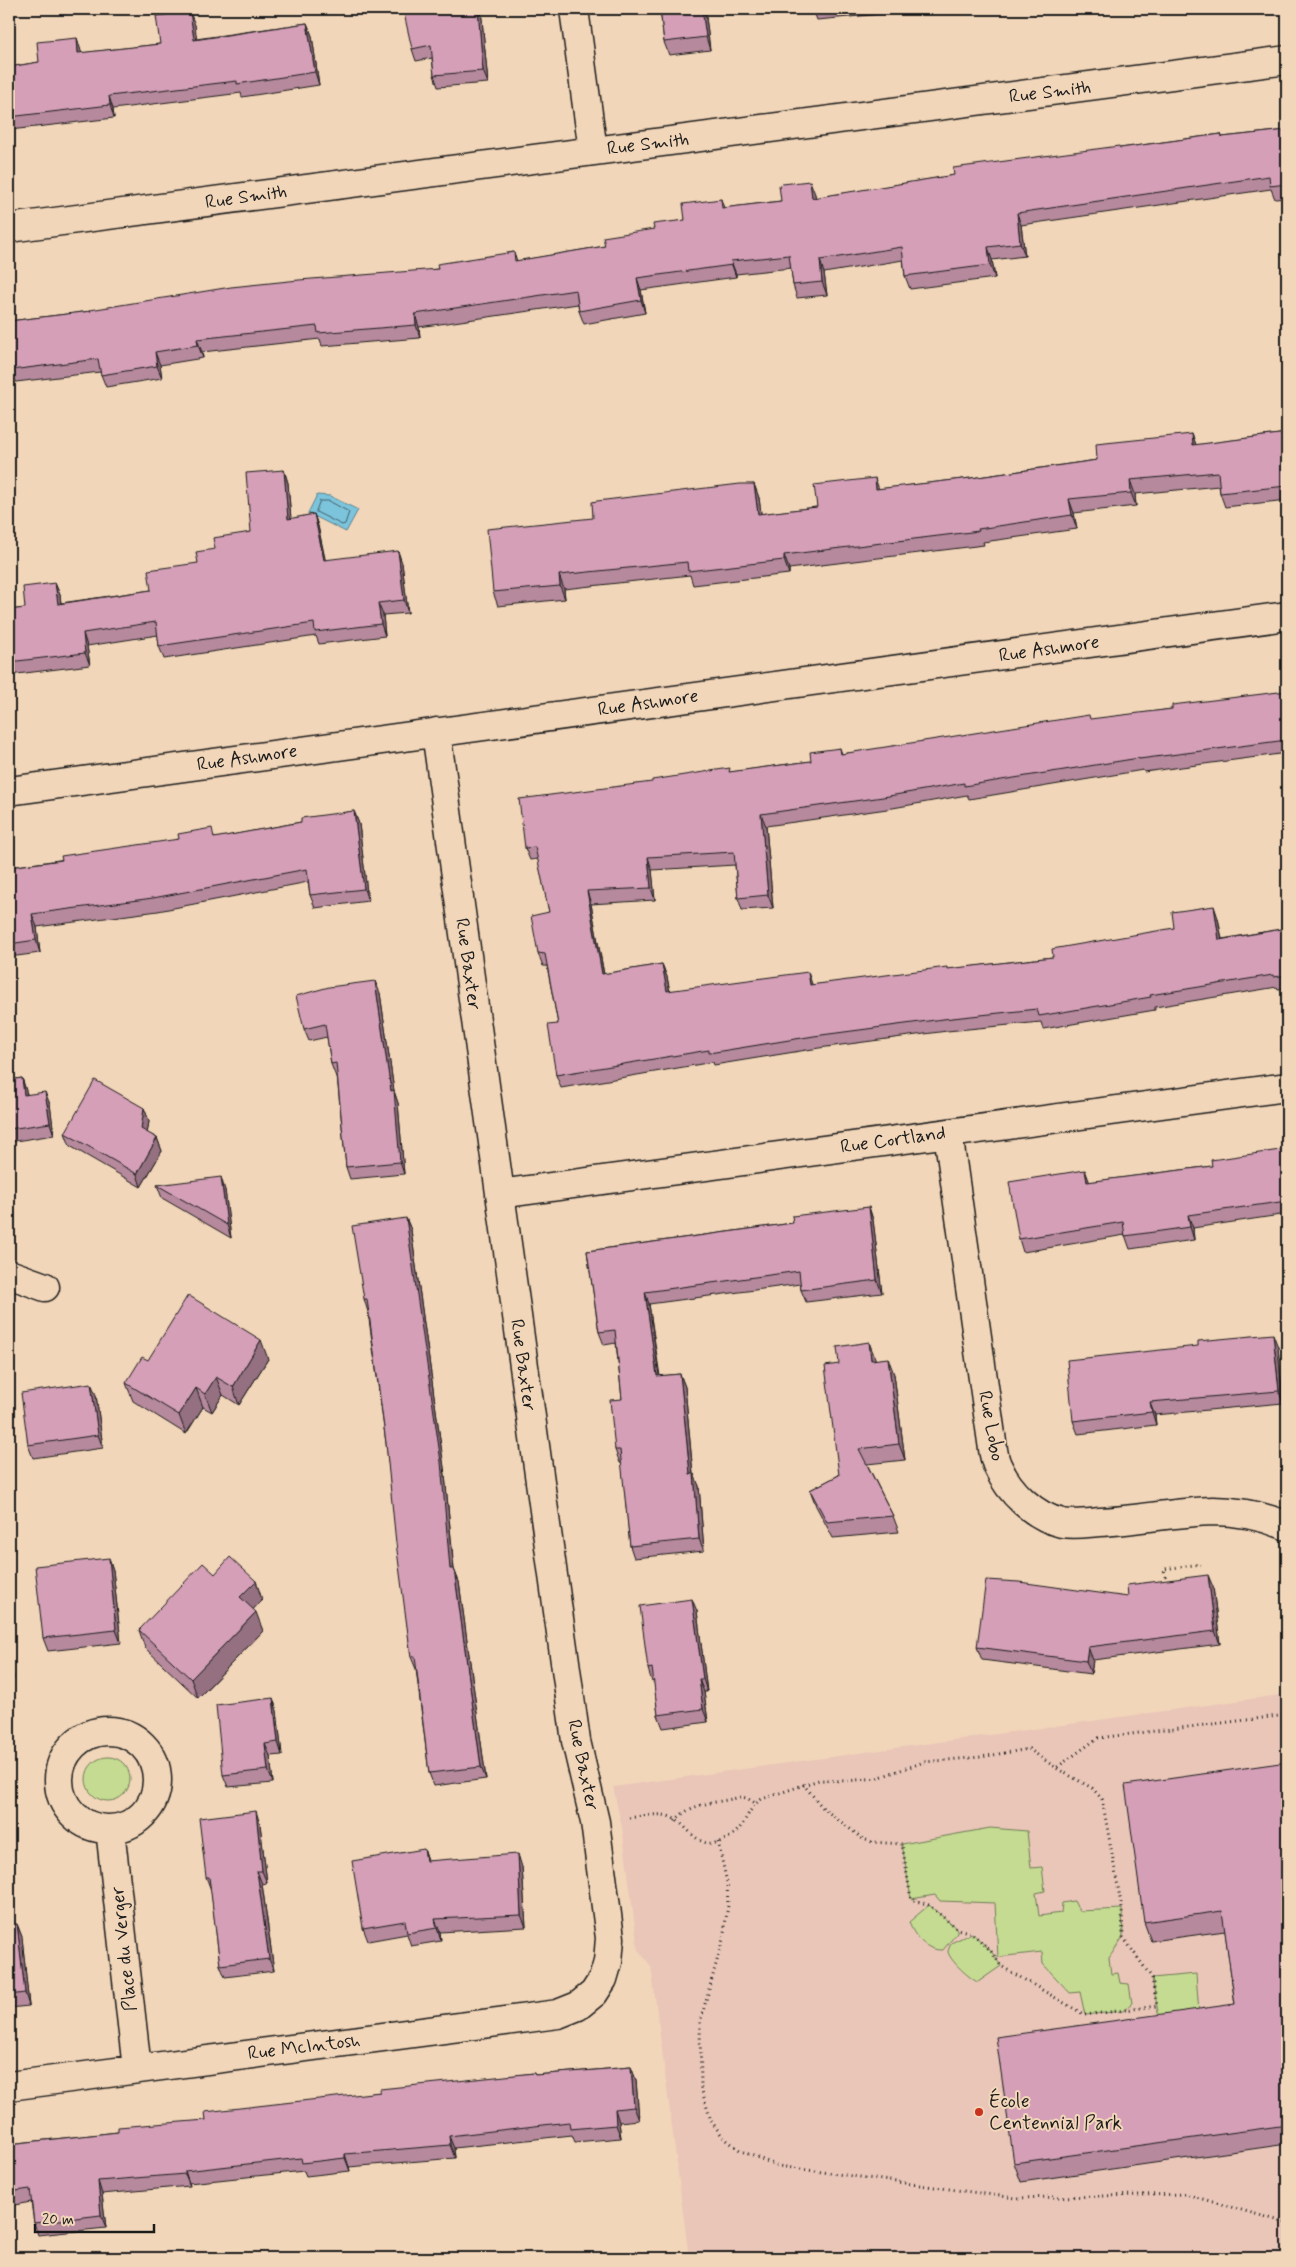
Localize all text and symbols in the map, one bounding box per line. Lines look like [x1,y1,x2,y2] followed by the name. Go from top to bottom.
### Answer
[1008,75,1092,109] street label: Rue Smith
[606,127,690,161] street label: Rue Smith
[203,179,289,215] street label: Rue Smith
[997,630,1101,668] street label: Rue Ashmore
[596,684,700,722] street label: Rue Ashmore
[195,739,299,777] street label: Rue Ashmore
[449,916,487,1012] street label: Rue Baxter
[839,1120,947,1160] street label: Rue Cortland
[504,1317,542,1413] street label: Rue Baxter
[972,1389,1010,1463] street label: Rue Lobo
[561,1717,605,1813] street label: Rue Baxter
[105,1885,144,2013] street label: Place du Verger
[246,2028,362,2066] street label: Rue McIntosh
[989,2088,1122,2136] place label: École Centennial Park
[973,2106,985,2118] marker: École Centennial Park
[35,2202,154,2234] scale bar
[42,2210,74,2230] text: 20 m

